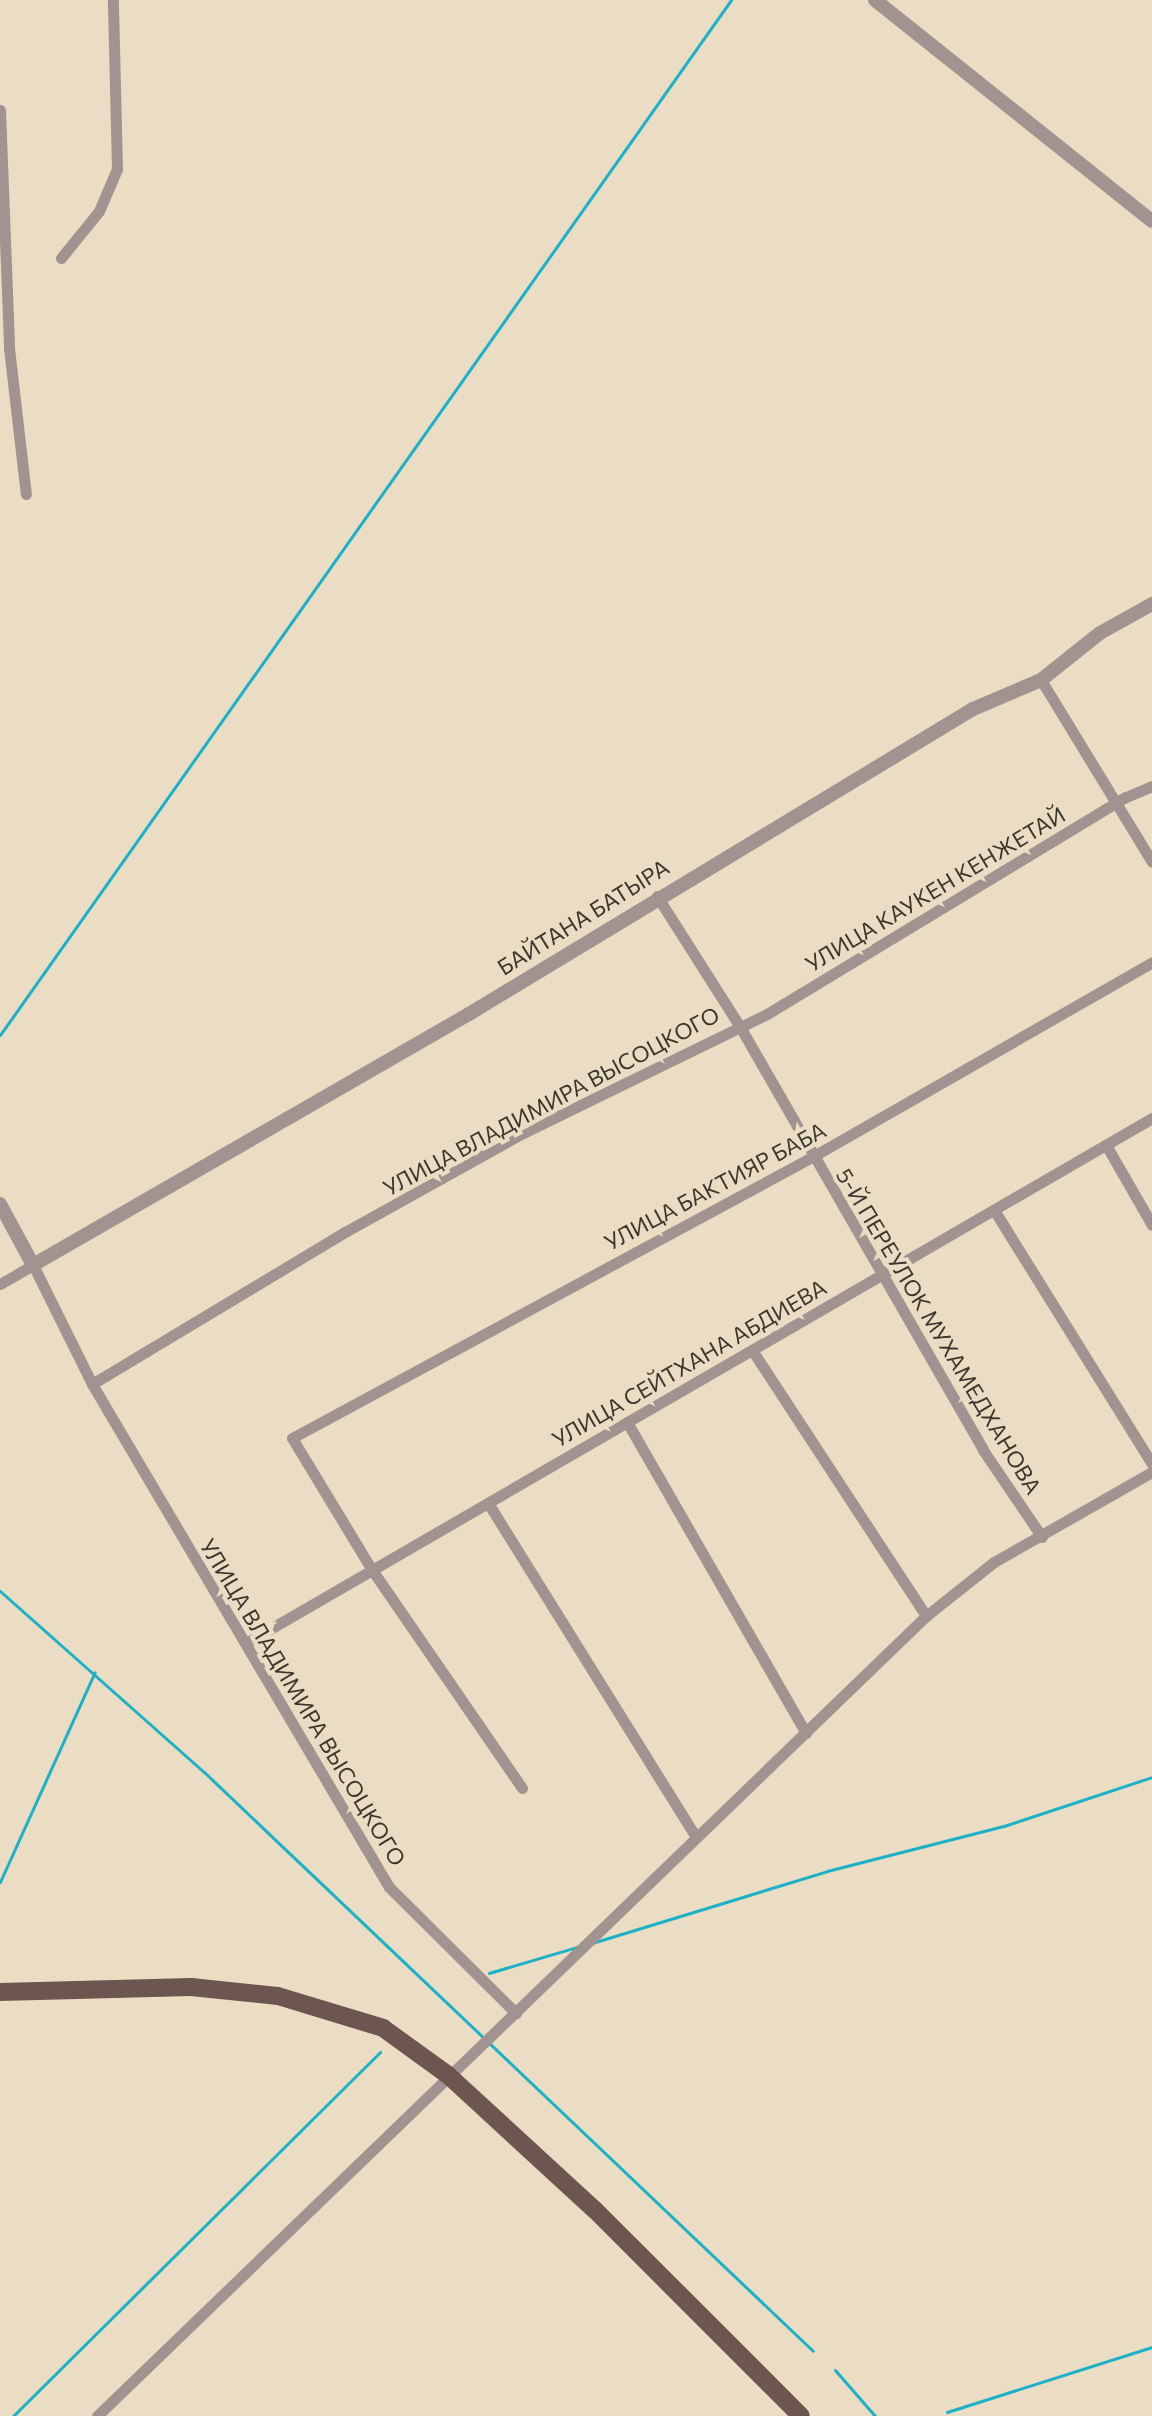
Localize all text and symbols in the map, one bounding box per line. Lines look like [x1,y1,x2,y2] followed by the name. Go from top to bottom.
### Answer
[800,801,1070,977] street label: УЛИЦА КАУКЕН КЕНЖЕТАЙ
[492,854,674,980] street label: БАЙТАНА БАТЫРА
[378,1001,724,1201] street label: УЛИЦА ВЛАДИМИРА ВЫСОЦКОГО
[600,1116,830,1256] street label: УЛИЦА БАКТИЯР БАБА
[831,1163,1047,1499] street label: 5-Й ПЕРЕУЛОК МУХАМЕДХАНОВА
[547,1274,831,1452] street label: УЛИЦА СЕЙТХАНА АБДИЕВА
[195,1534,411,1870] street label: УЛИЦА ВЛАДИМИРА ВЫСОЦКОГО

